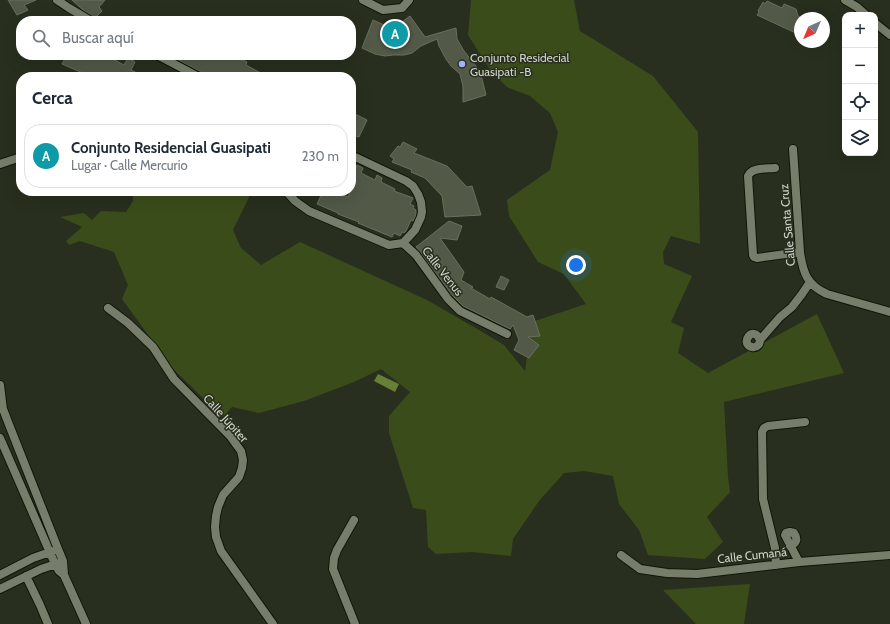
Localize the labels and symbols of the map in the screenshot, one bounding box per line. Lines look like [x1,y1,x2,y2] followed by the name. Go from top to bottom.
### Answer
[794,12,830,48] north arrow
[382,19,408,49] pin: A
[470,50,569,79] place label: Conjunto Residecial Guasipati -B
[457,59,467,69] marker: Conjunto Residecial Guasipati -B
[776,183,798,267] street label: Calle Santa Cruz
[419,243,467,299] street label: Calle Venus
[566,255,586,275] your location
[200,391,252,445] street label: Calle Júpiter
[716,544,788,566] street label: Calle Cumaná

